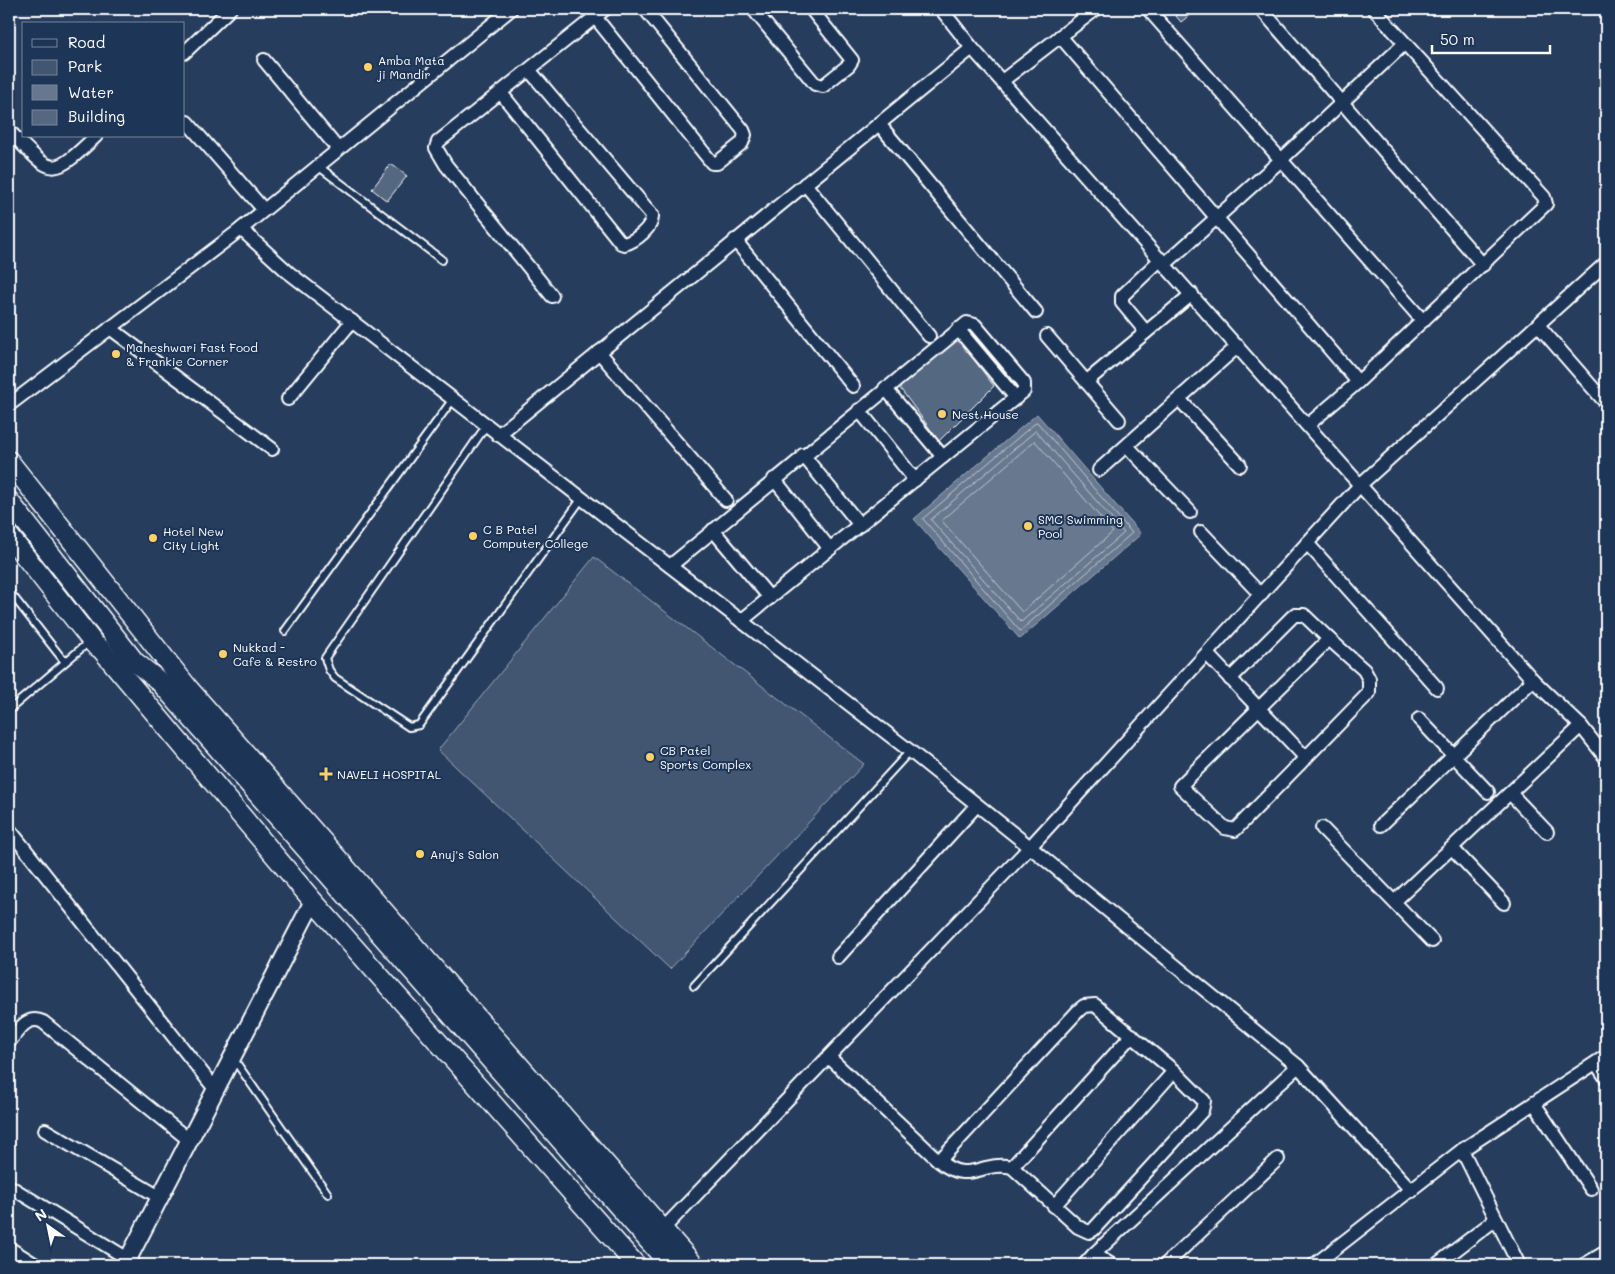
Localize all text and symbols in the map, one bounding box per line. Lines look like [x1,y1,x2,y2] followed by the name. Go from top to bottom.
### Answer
[22,22,185,138] legend
[1432,22,1550,54] scale bar
[1440,29,1475,49] text: 50 m
[68,32,105,52] text: Road
[377,52,445,82] place label: Amba Mata ji Mandir
[68,56,102,76] text: Park
[362,61,374,73] marker: Amba Mata ji Mandir
[68,82,114,102] text: Water
[68,106,125,126] text: Building
[126,339,258,369] place label: Maheshwari Fast Food & Frankie Corner
[110,348,122,360] marker: Maheshwari Fast Food & Frankie Corner
[952,406,1019,422] place label: Nest House
[936,408,948,420] marker: Nest House
[1038,511,1123,541] place label: SMC Swimming Pool
[1022,520,1034,532] marker: SMC Swimming Pool
[483,521,588,551] place label: C B Patel Computer College
[163,523,224,553] place label: Hotel New City Light
[467,530,479,542] marker: C B Patel Computer College
[147,532,159,544] marker: Hotel New City Light
[233,639,317,669] place label: Nukkad - Cafe & Restro
[217,648,229,660] marker: Nukkad - Cafe & Restro
[660,742,751,772] place label: CB Patel Sports Complex
[644,751,656,763] marker: CB Patel Sports Complex
[337,766,442,782] place label: NAVELI HOSPITAL
[319,767,333,781] marker: NAVELI HOSPITAL
[430,846,499,862] place label: Anuj's Salon
[414,848,426,860] marker: Anuj's Salon
[22,1202,72,1252] north arrow
[31,1204,50,1226] text: N

